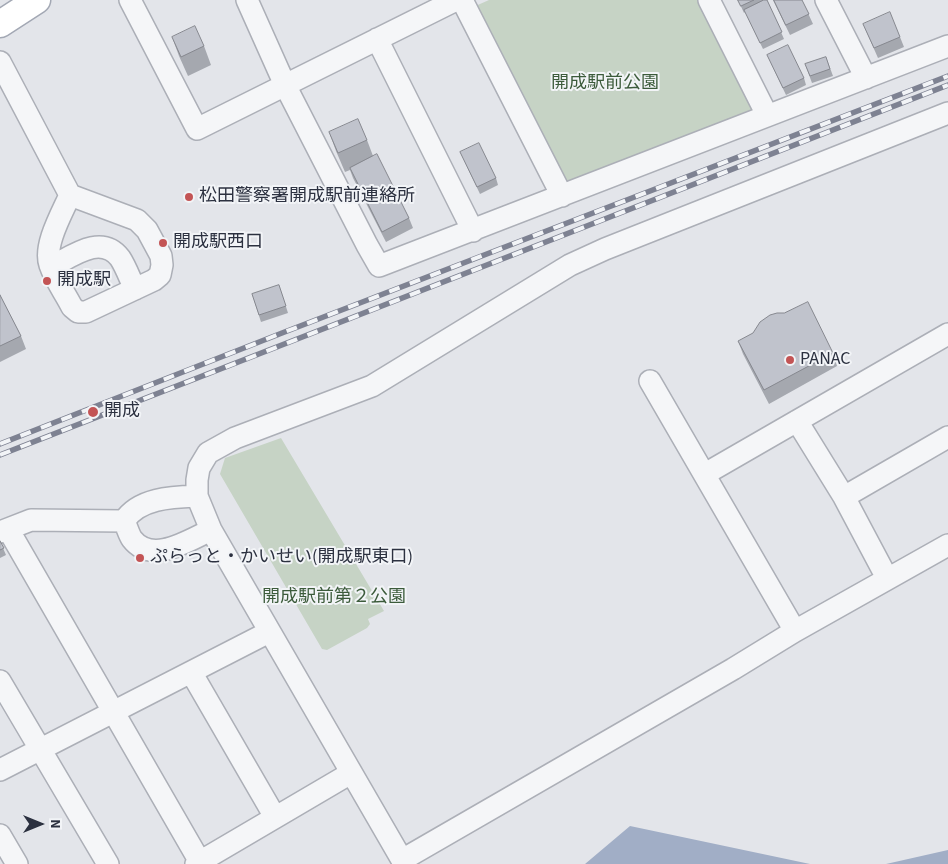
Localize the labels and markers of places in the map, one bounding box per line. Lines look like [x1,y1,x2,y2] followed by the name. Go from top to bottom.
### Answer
[199,186,415,208] place label: 松田警察署開成駅前連絡所
[183,191,195,203] marker: 松田警察署開成駅前連絡所
[173,232,263,254] place label: 開成駅西口
[157,237,169,249] marker: 開成駅西口
[57,270,111,292] place label: 開成駅
[41,275,53,287] marker: 開成駅
[800,349,851,371] place label: PANAC
[784,354,796,366] marker: PANAC
[104,401,140,423] place label: 開成
[86,405,100,419] marker: 開成
[150,547,413,569] place label: ぷらっと・かいせい(開成駅東口)
[134,552,146,564] marker: ぷらっと・かいせい(開成駅東口)

